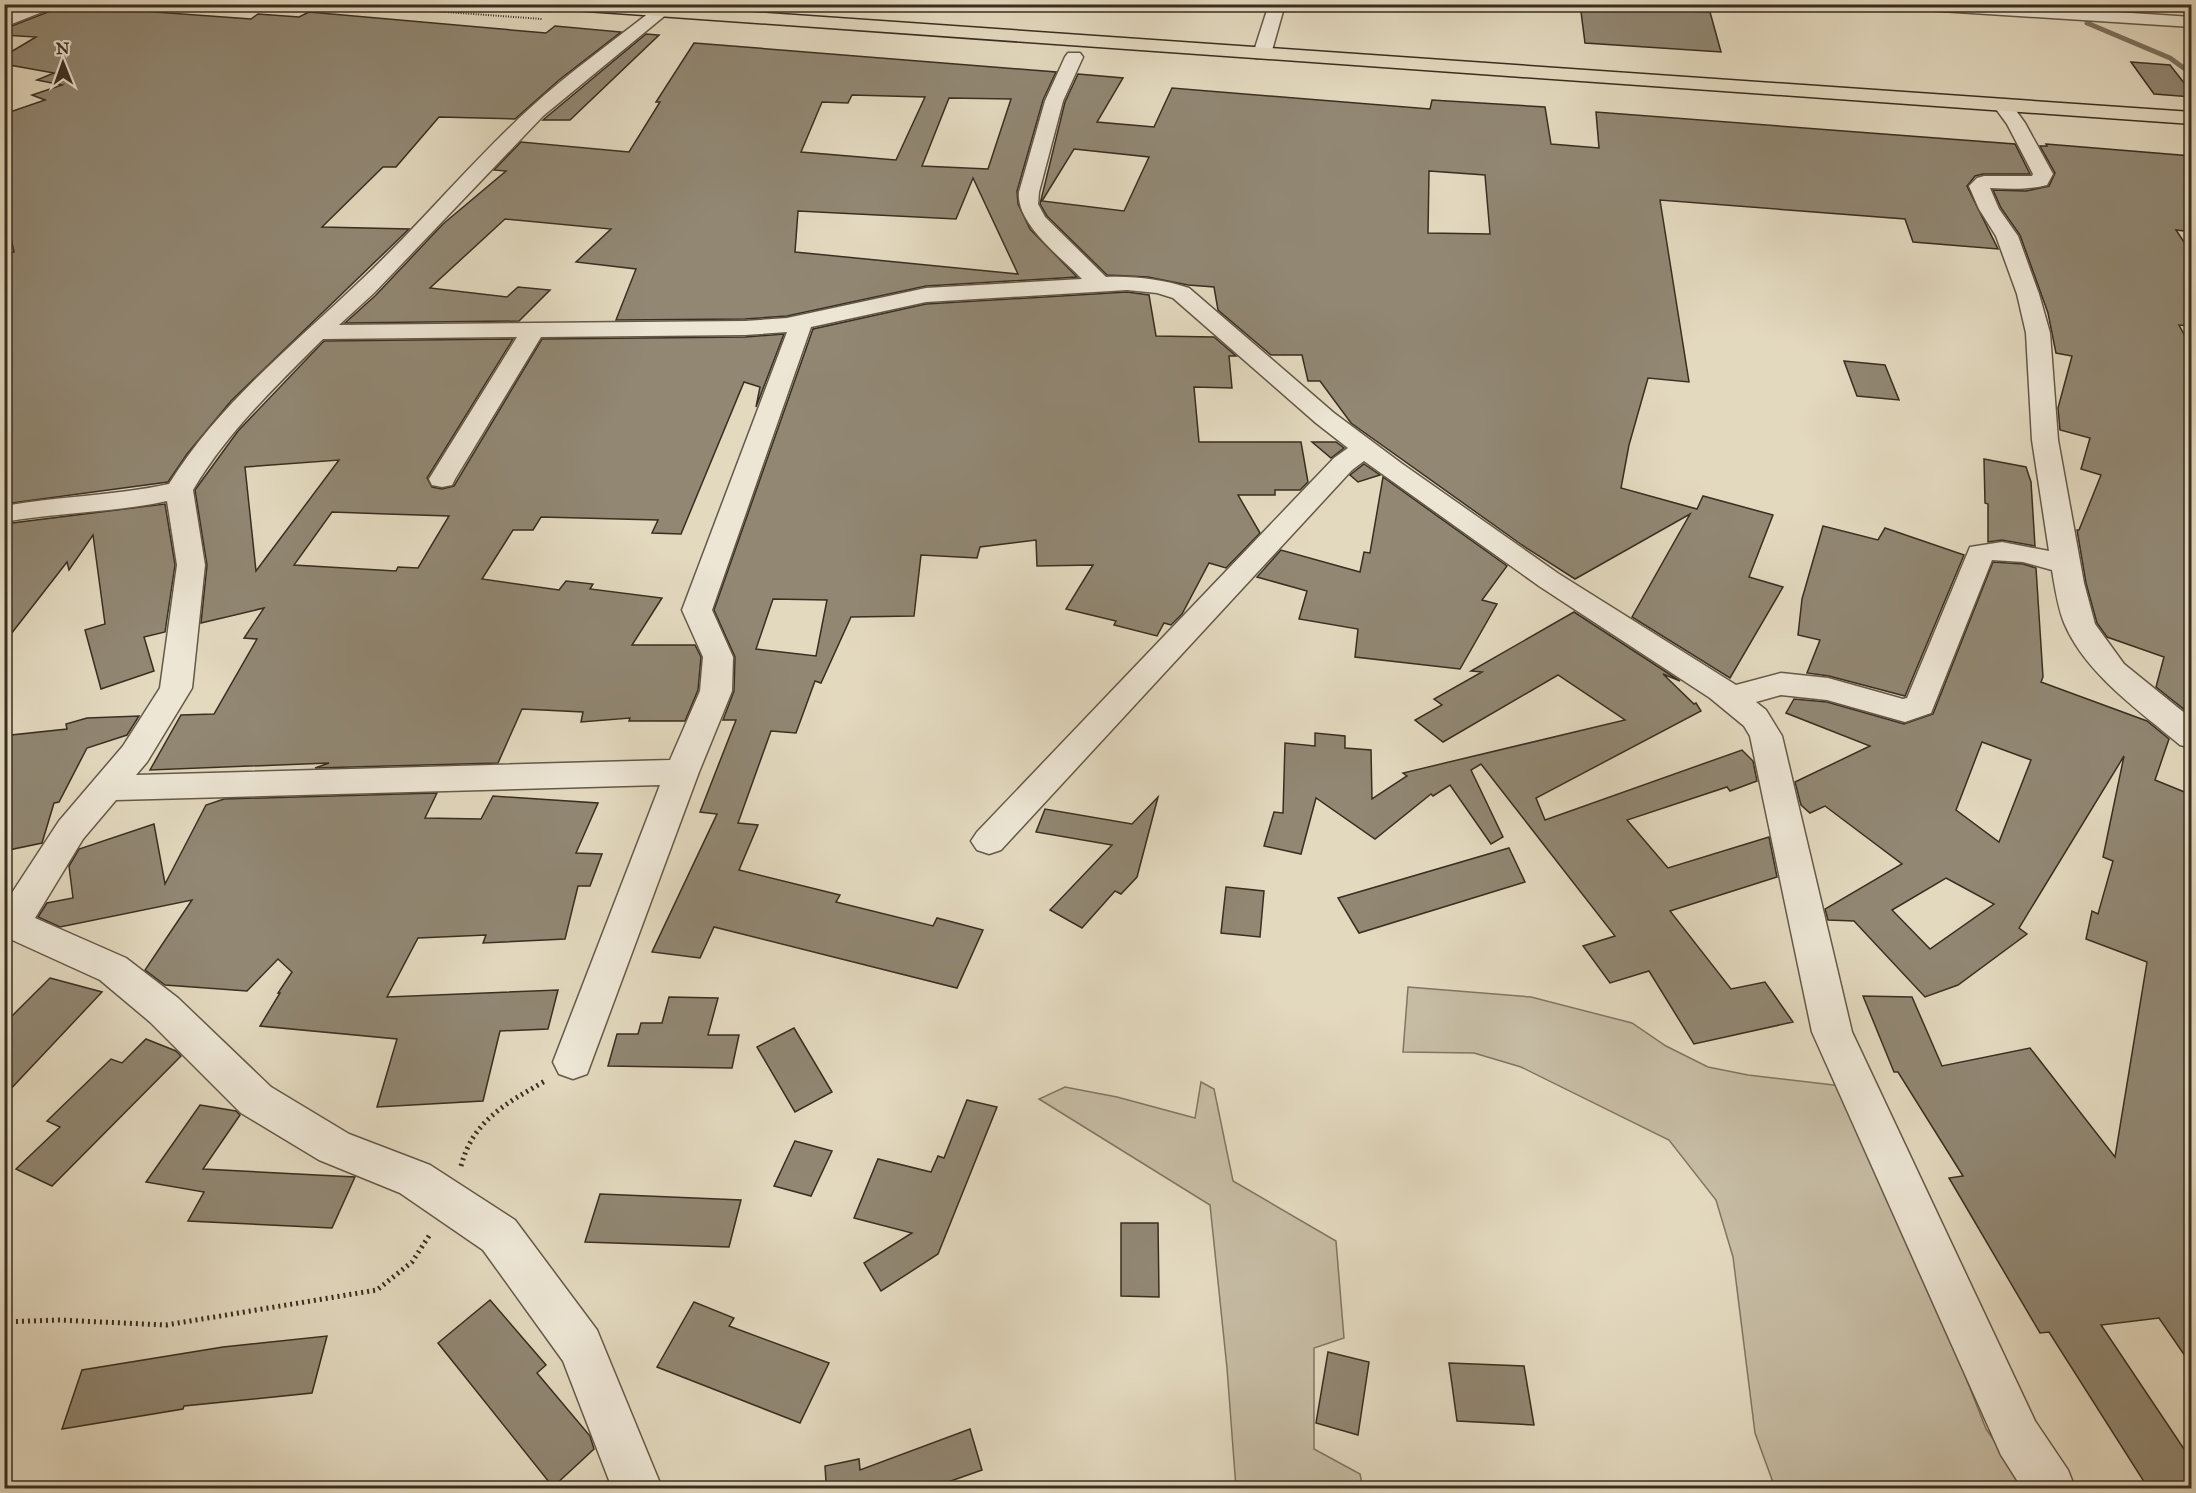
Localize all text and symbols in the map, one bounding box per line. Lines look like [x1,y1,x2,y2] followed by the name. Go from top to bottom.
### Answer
[33,33,93,93] north arrow
[56,39,70,58] text: N

